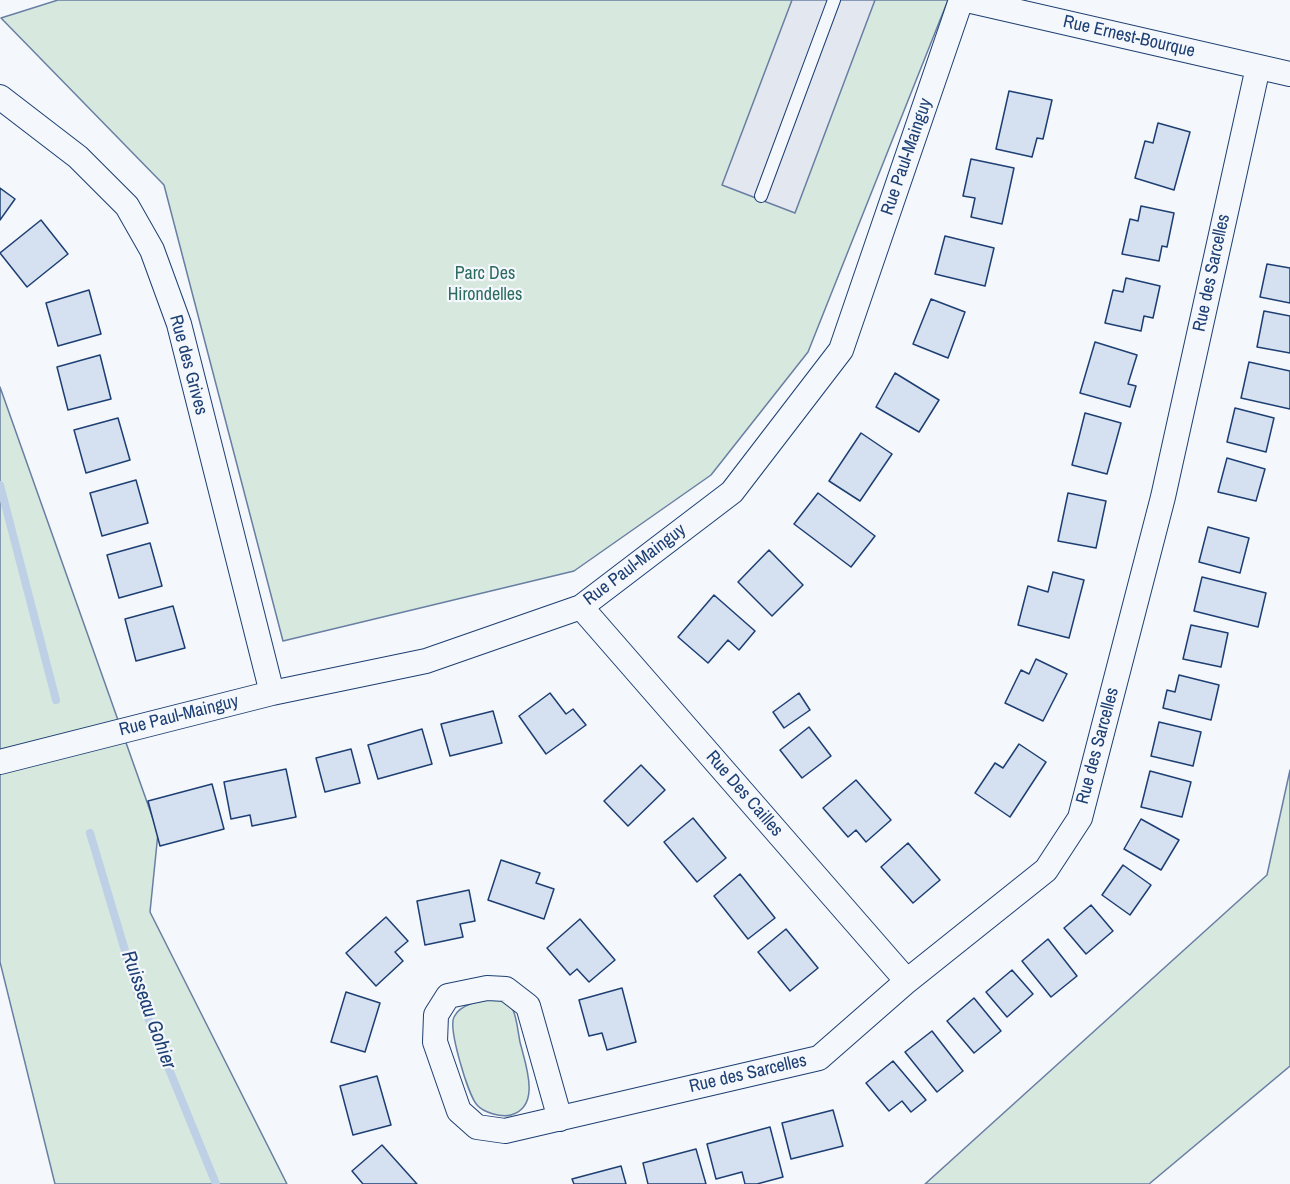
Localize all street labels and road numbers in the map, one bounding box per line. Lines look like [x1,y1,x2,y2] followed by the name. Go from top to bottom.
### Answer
[1061,11,1197,63] street label: Rue Ernest-Bourque
[877,96,937,218] street label: Rue Paul-Mainguy
[1189,212,1235,334] street label: Rue des Sarcelles
[164,313,212,417] street label: Rue des Grives
[580,520,690,610] street label: Rue Paul-Mainguy
[1072,685,1124,807] street label: Rue des Sarcelles
[117,691,241,741] street label: Rue Paul-Mainguy
[701,747,787,841] street label: Rue Des Cailles
[687,1050,809,1098] street label: Rue des Sarcelles

